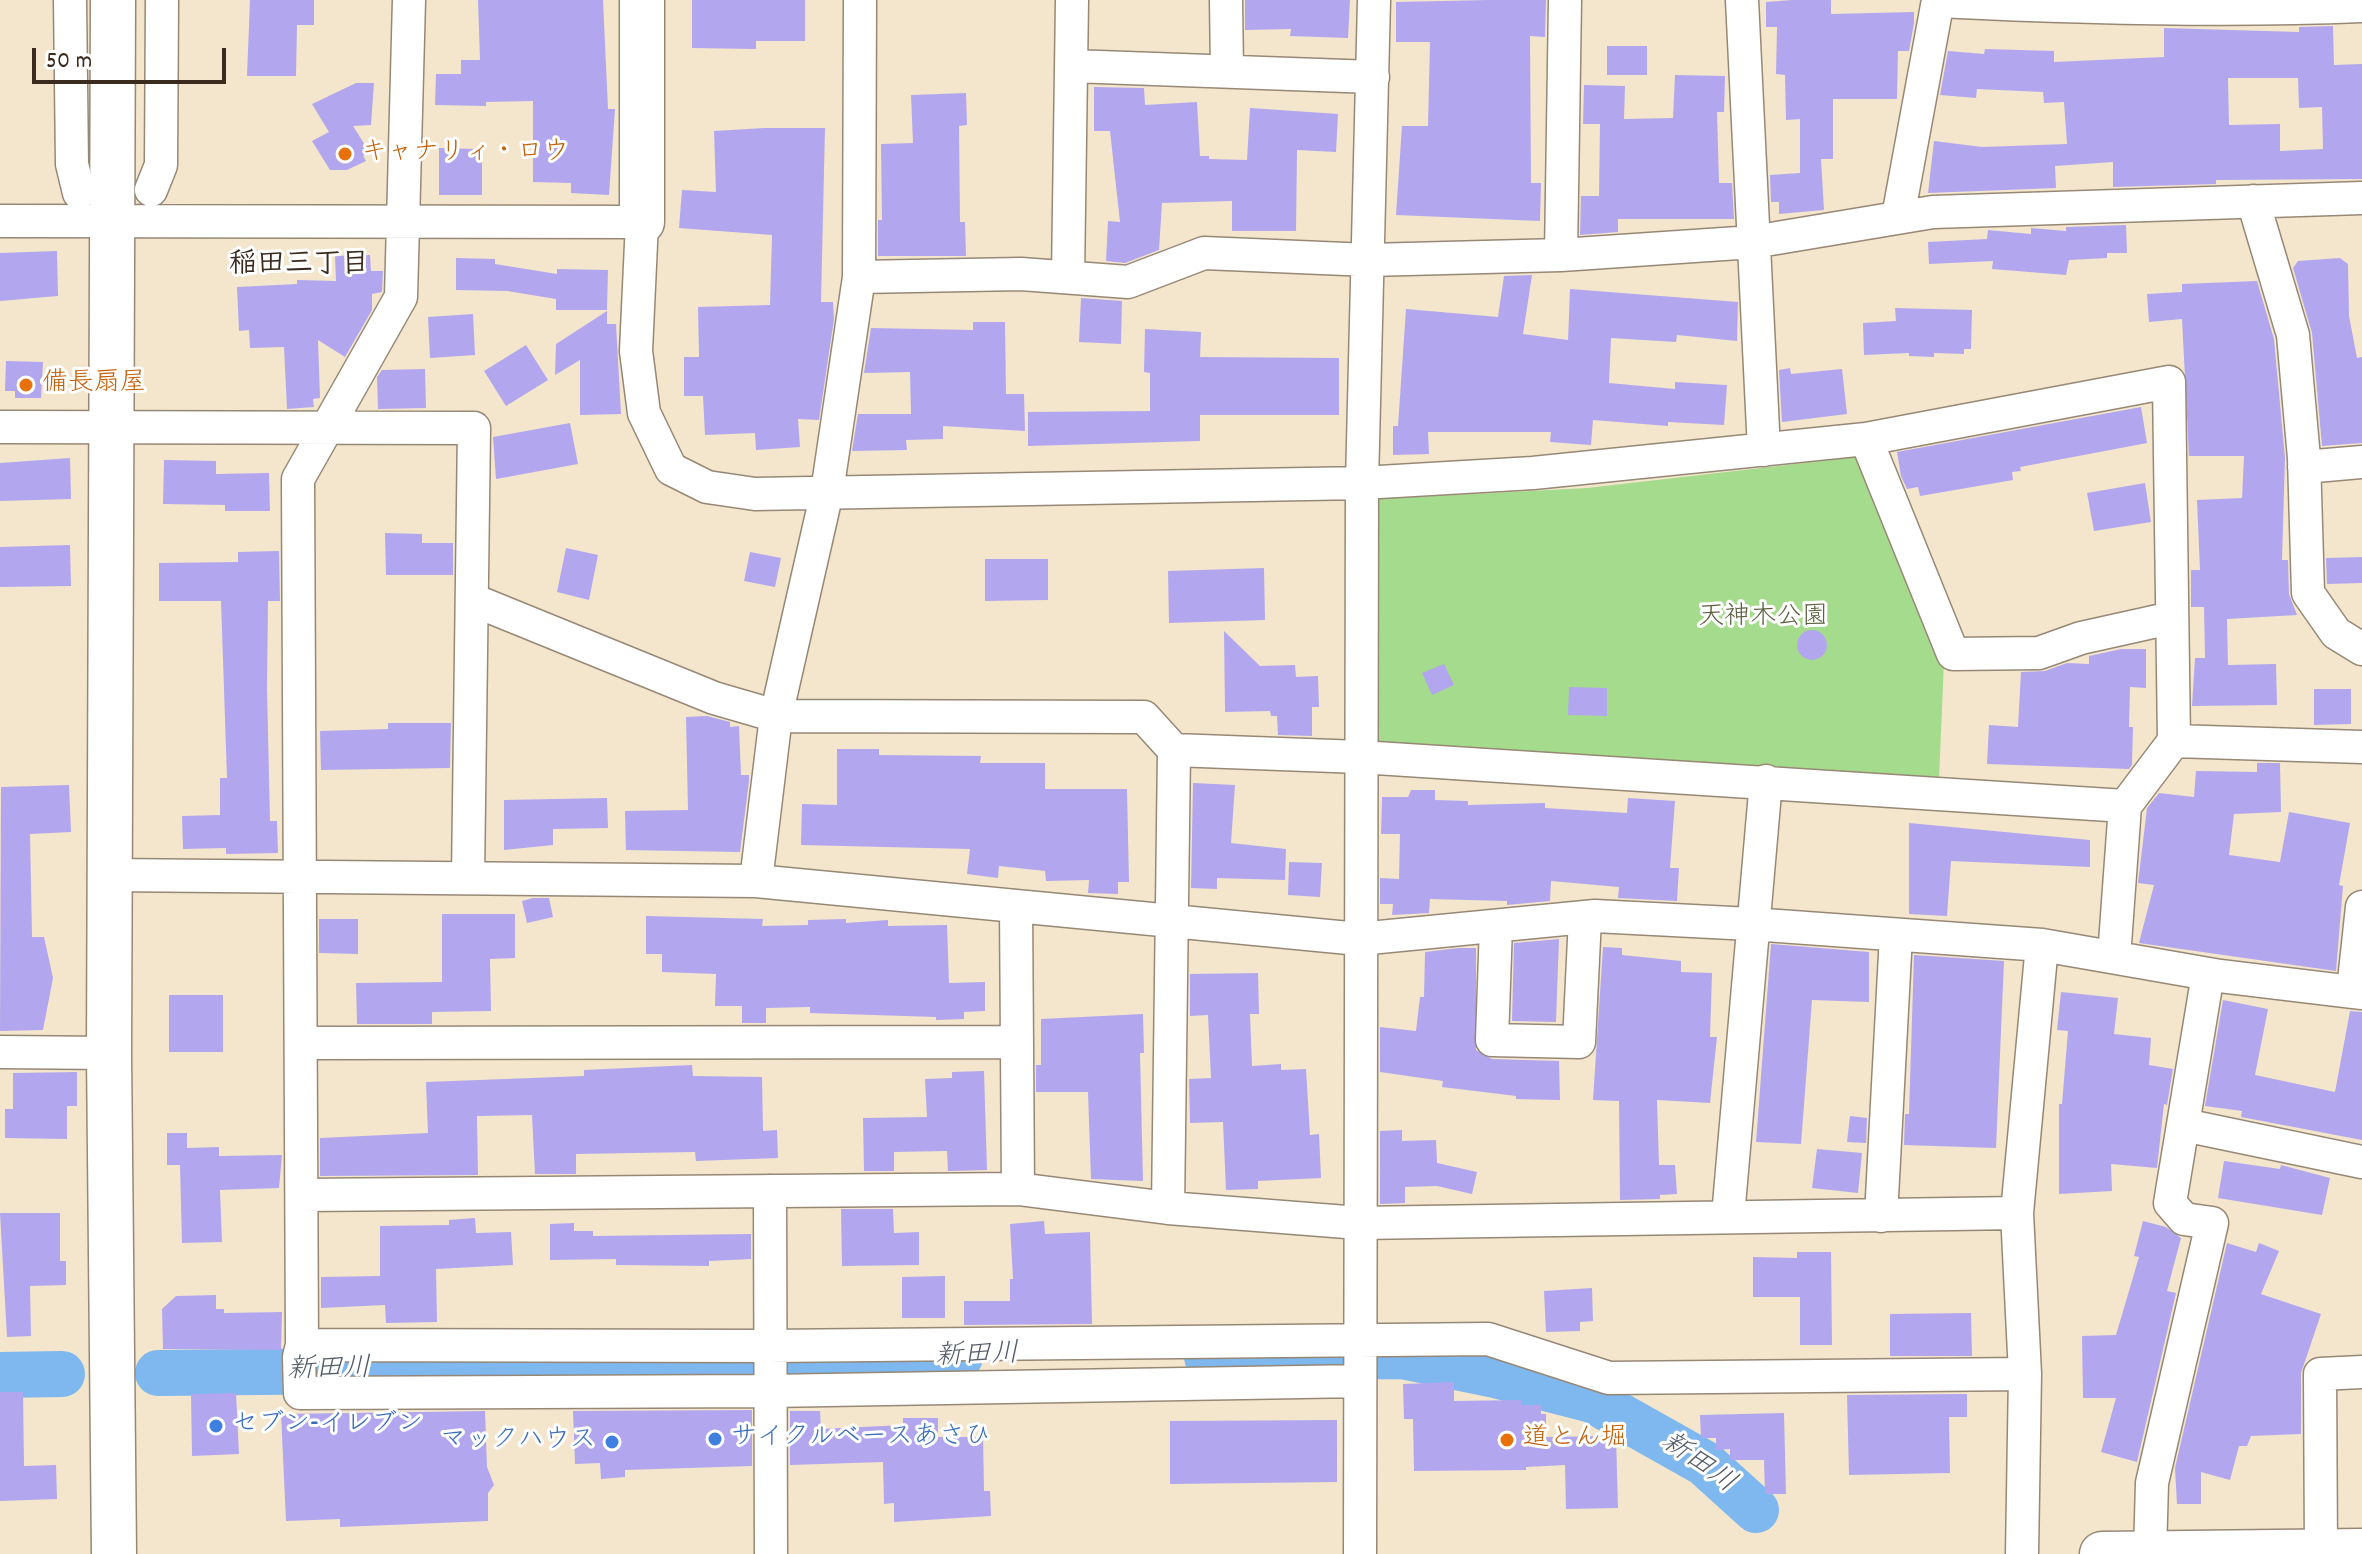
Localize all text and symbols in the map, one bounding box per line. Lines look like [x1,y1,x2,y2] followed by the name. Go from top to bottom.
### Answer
[36,32,230,82] scale bar
[46,45,92,79] text: 50 m
[361,138,569,170] place label: キャナリィ・ロウ
[336,145,354,163] marker: キャナリィ・ロウ
[229,250,369,284] district label: 稲田三丁目
[42,369,146,401] place label: 備長扇屋
[17,376,35,394] marker: 備長扇屋
[1698,603,1828,635] park label: 天神木公園
[934,1340,1020,1376] water label: 新田川
[287,1354,371,1390] water label: 新田川
[232,1410,423,1442] place label: セブン-イレブン
[207,1417,225,1435] marker: セブン-イレブン
[731,1423,991,1455] place label: サイクルベースあさひ
[1523,1424,1627,1456] place label: 道とん堀
[440,1426,596,1458] place label: マックハウス
[1653,1427,1741,1503] water label: 新田川
[706,1430,724,1448] marker: サイクルベースあさひ
[1498,1431,1516,1449] marker: 道とん堀
[603,1433,621,1451] marker: マックハウス

